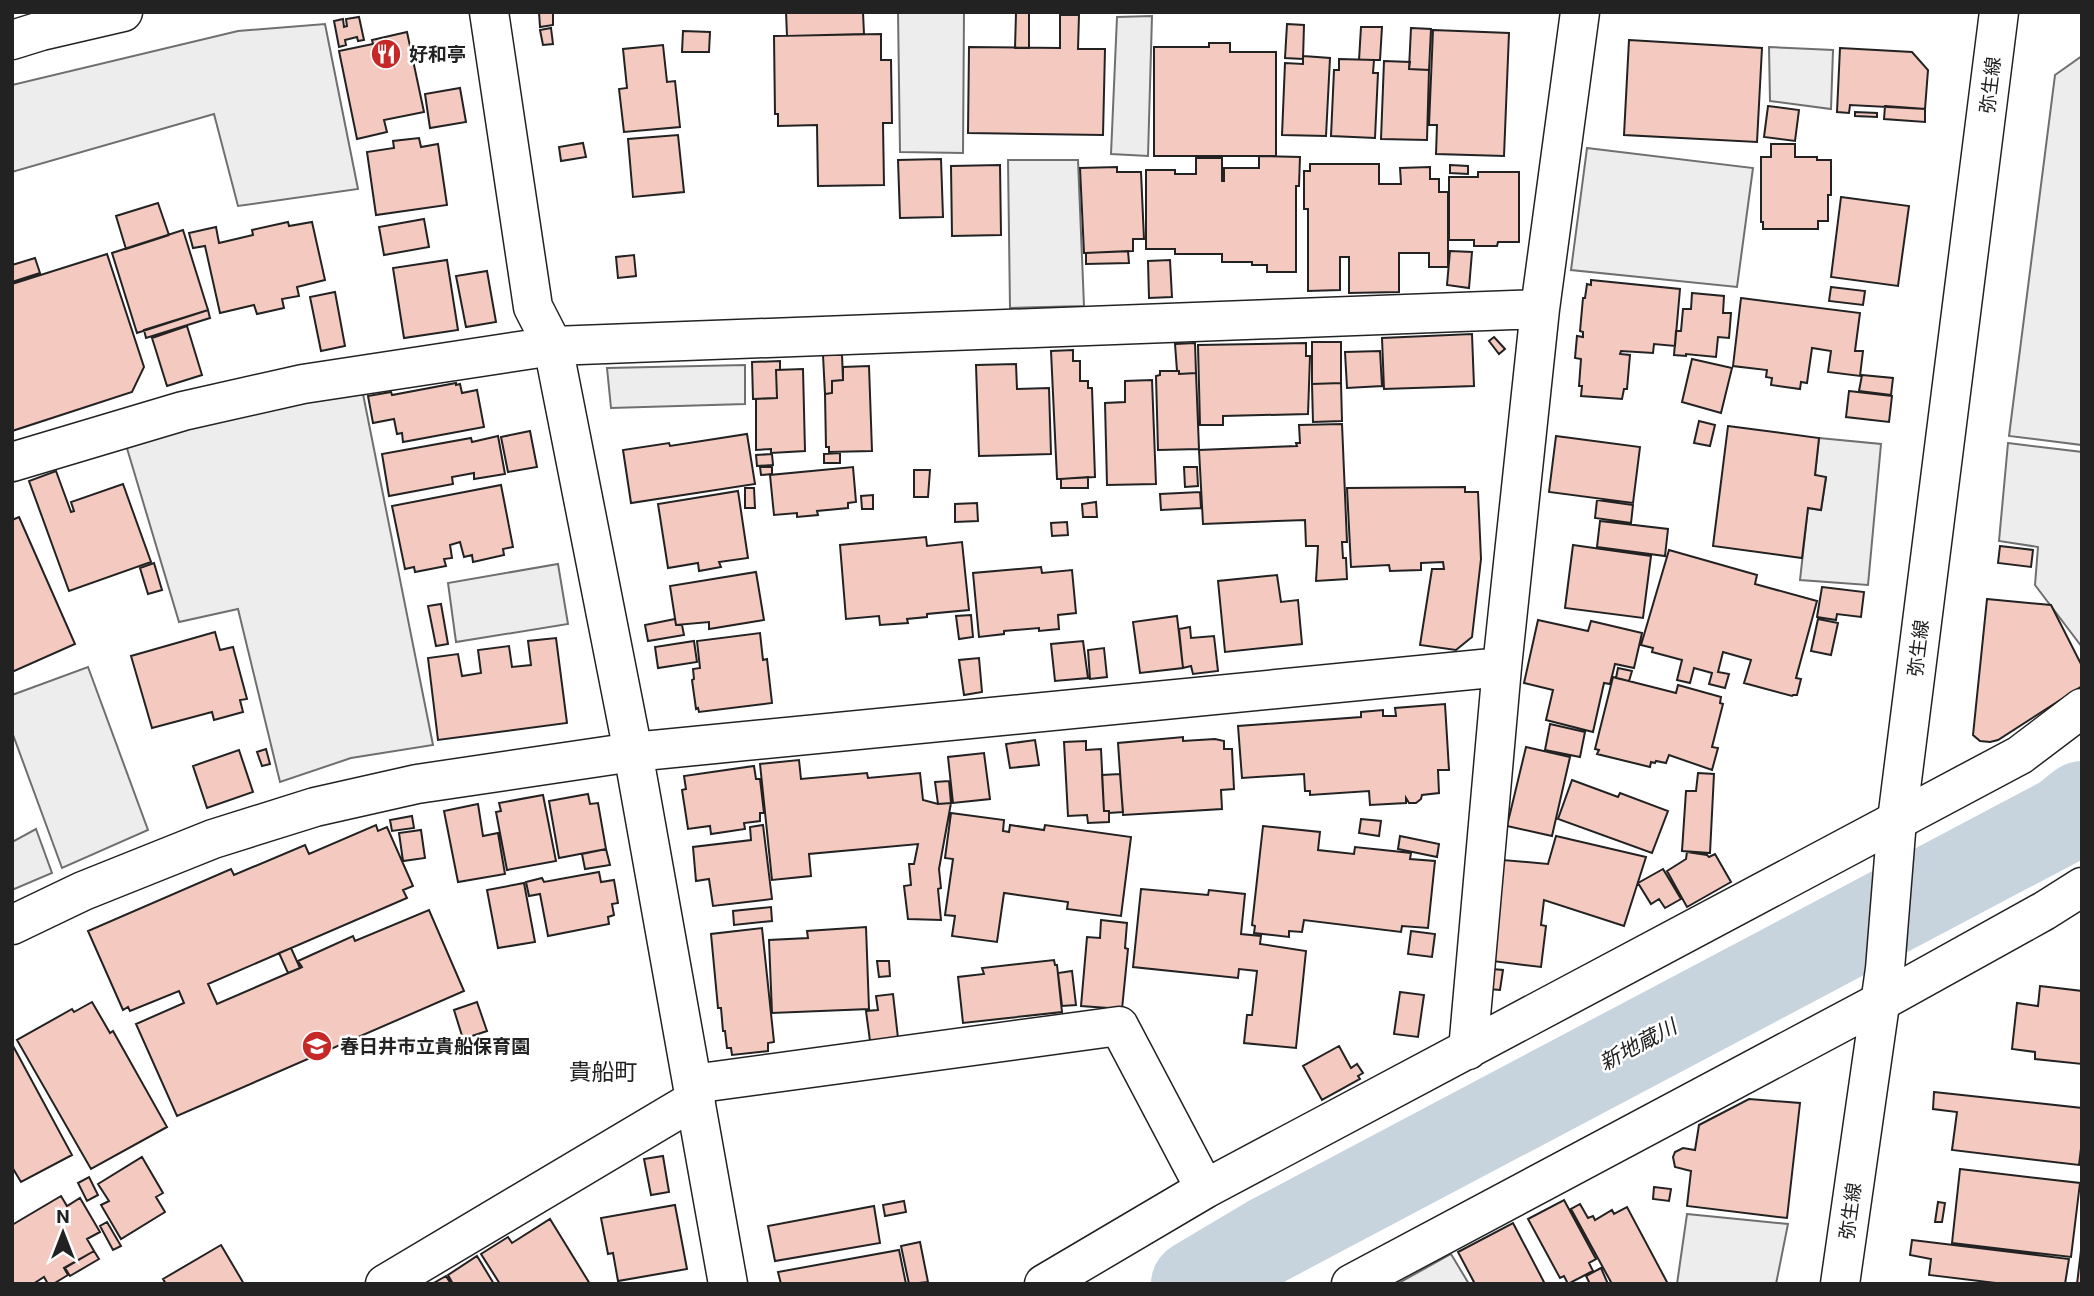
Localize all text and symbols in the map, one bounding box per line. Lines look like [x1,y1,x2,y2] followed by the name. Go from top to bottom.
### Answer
[369,37,403,71] restaurant icon: 好和亭
[409,43,466,66] place label: 好和亭
[1976,55,2005,115] street label: 弥生線
[1904,618,1933,678] street label: 弥生線
[1595,1014,1682,1075] water label: 新地蔵川
[300,1029,334,1063] school or university icon: 春日井市立貴船保育園
[340,1035,530,1058] place label: 春日井市立貴船保育園
[569,1059,638,1086] district label: 貴船町
[1835,1181,1866,1241] street label: 弥生線
[28,1198,98,1268] north arrow
[56,1205,70,1228] text: N

